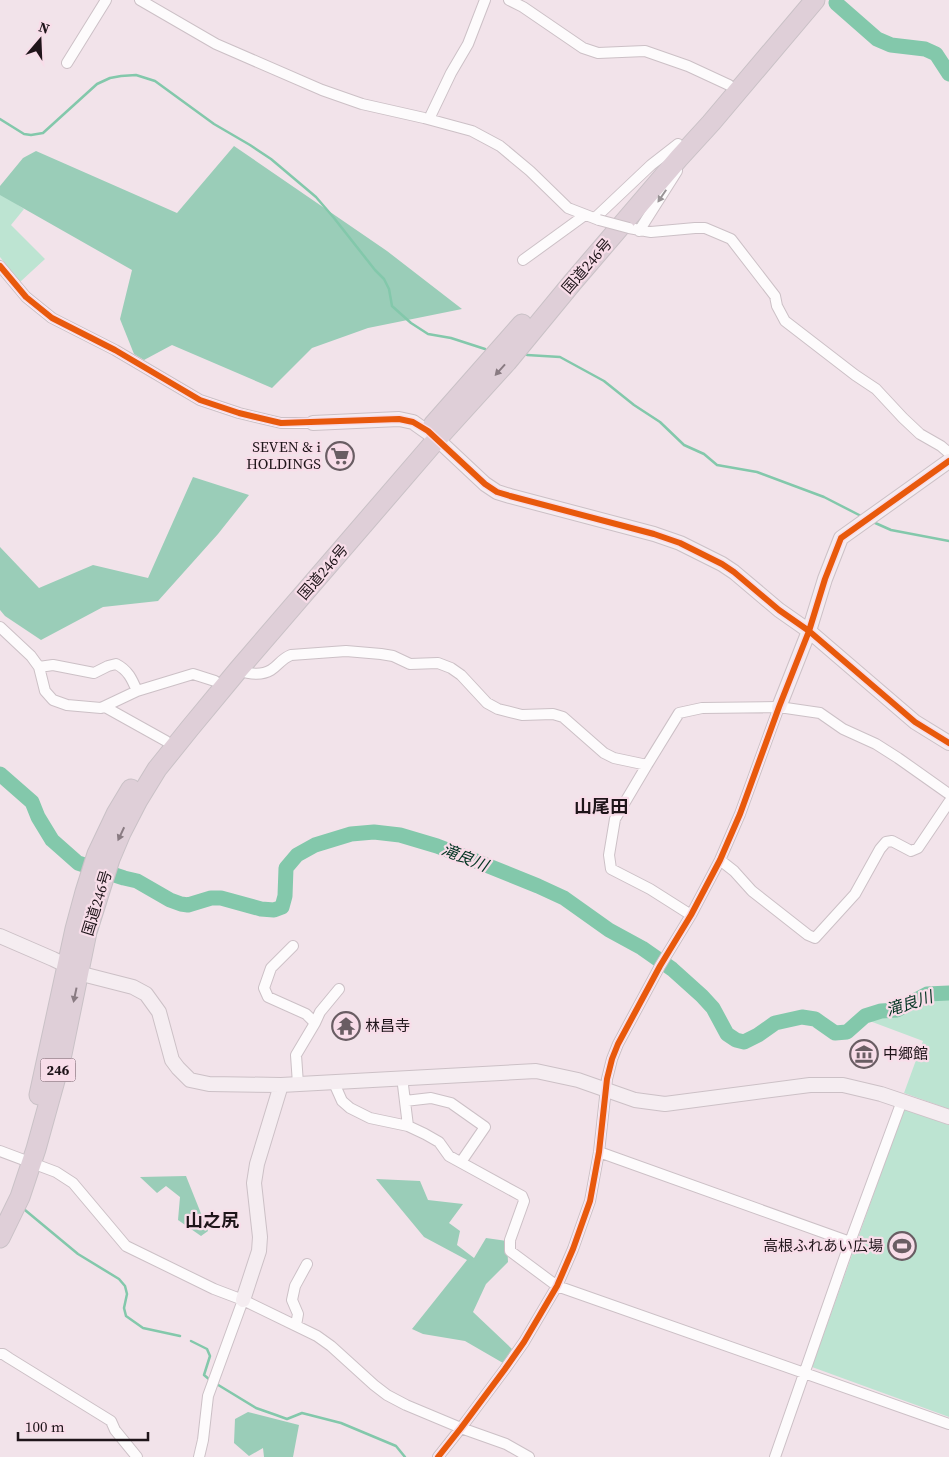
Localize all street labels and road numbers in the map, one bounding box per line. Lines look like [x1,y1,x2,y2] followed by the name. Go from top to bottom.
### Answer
[557,233,617,298] street label: 国道246号
[293,539,353,604] street label: 国道246号
[77,868,116,938] street label: 国道246号
[40,1058,76,1082] road number: 246

